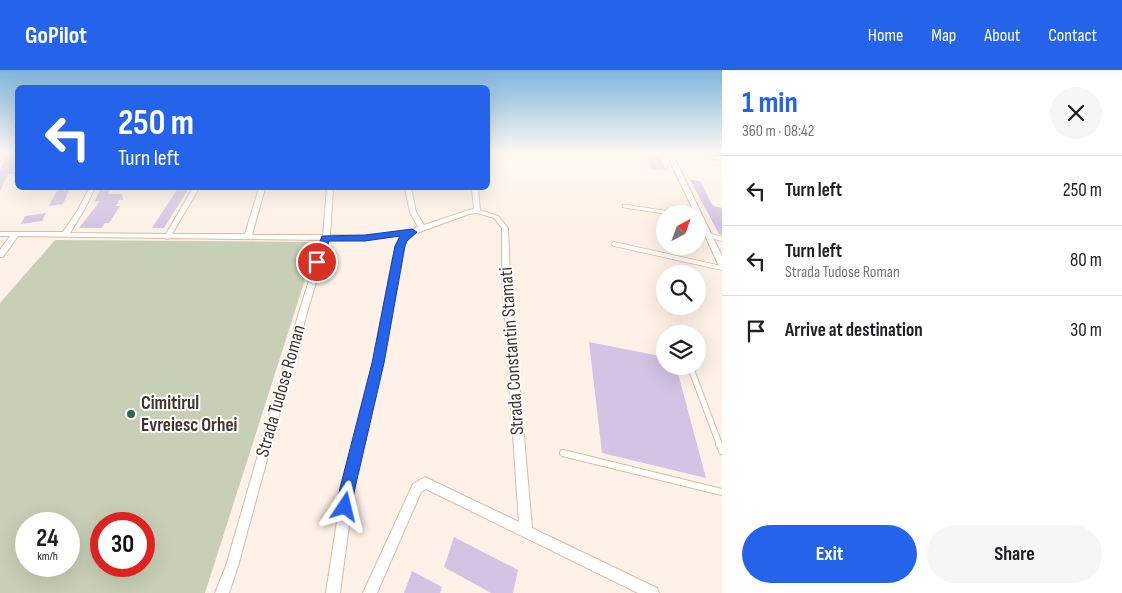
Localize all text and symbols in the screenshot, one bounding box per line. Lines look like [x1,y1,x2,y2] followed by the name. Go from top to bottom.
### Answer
[25,21,87,50] text: GoPilot
[868,25,903,46] text: Home
[931,25,956,46] text: Map
[984,25,1020,46] text: About
[1048,25,1097,46] text: Contact
[742,85,798,121] text: 1 min
[1050,87,1102,139] button: close
[118,102,194,145] text: 250 m
[35,105,100,170] icon: left
[742,122,814,141] text: 360 m · 08:42
[118,145,180,172] text: Turn left
[742,177,770,205] icon: left
[785,179,842,202] text: Turn left
[1063,179,1102,202] text: 250 m
[656,205,706,255] north arrow
[656,205,706,375] map controls
[785,240,842,263] text: Turn left
[296,241,338,283] pin
[742,247,770,275] icon: left
[303,248,331,276] icon: arrive
[1070,249,1102,272] text: 80 m
[785,263,900,282] text: Strada Tudose Roman
[656,265,706,315] button: search
[495,266,529,436] street label: Strada Constantin Stamati
[742,317,770,345] icon: arrive
[785,319,923,342] text: Arrive at destination
[1070,319,1102,342] text: 30 m
[251,322,311,460] street label: Strada Tudose Roman
[656,325,706,375] button: layers
[141,392,238,437] place label: Cimitirul Evreiesc Orhei
[125,408,137,420] marker: Cimitirul Evreiesc Orhei
[318,480,370,532] position arrow
[90,512,155,577] speed limit sign: 30
[36,523,59,554] text: 24
[742,525,917,583] button: Exit
[927,525,1102,583] button: Share
[37,549,58,564] text: km/h

